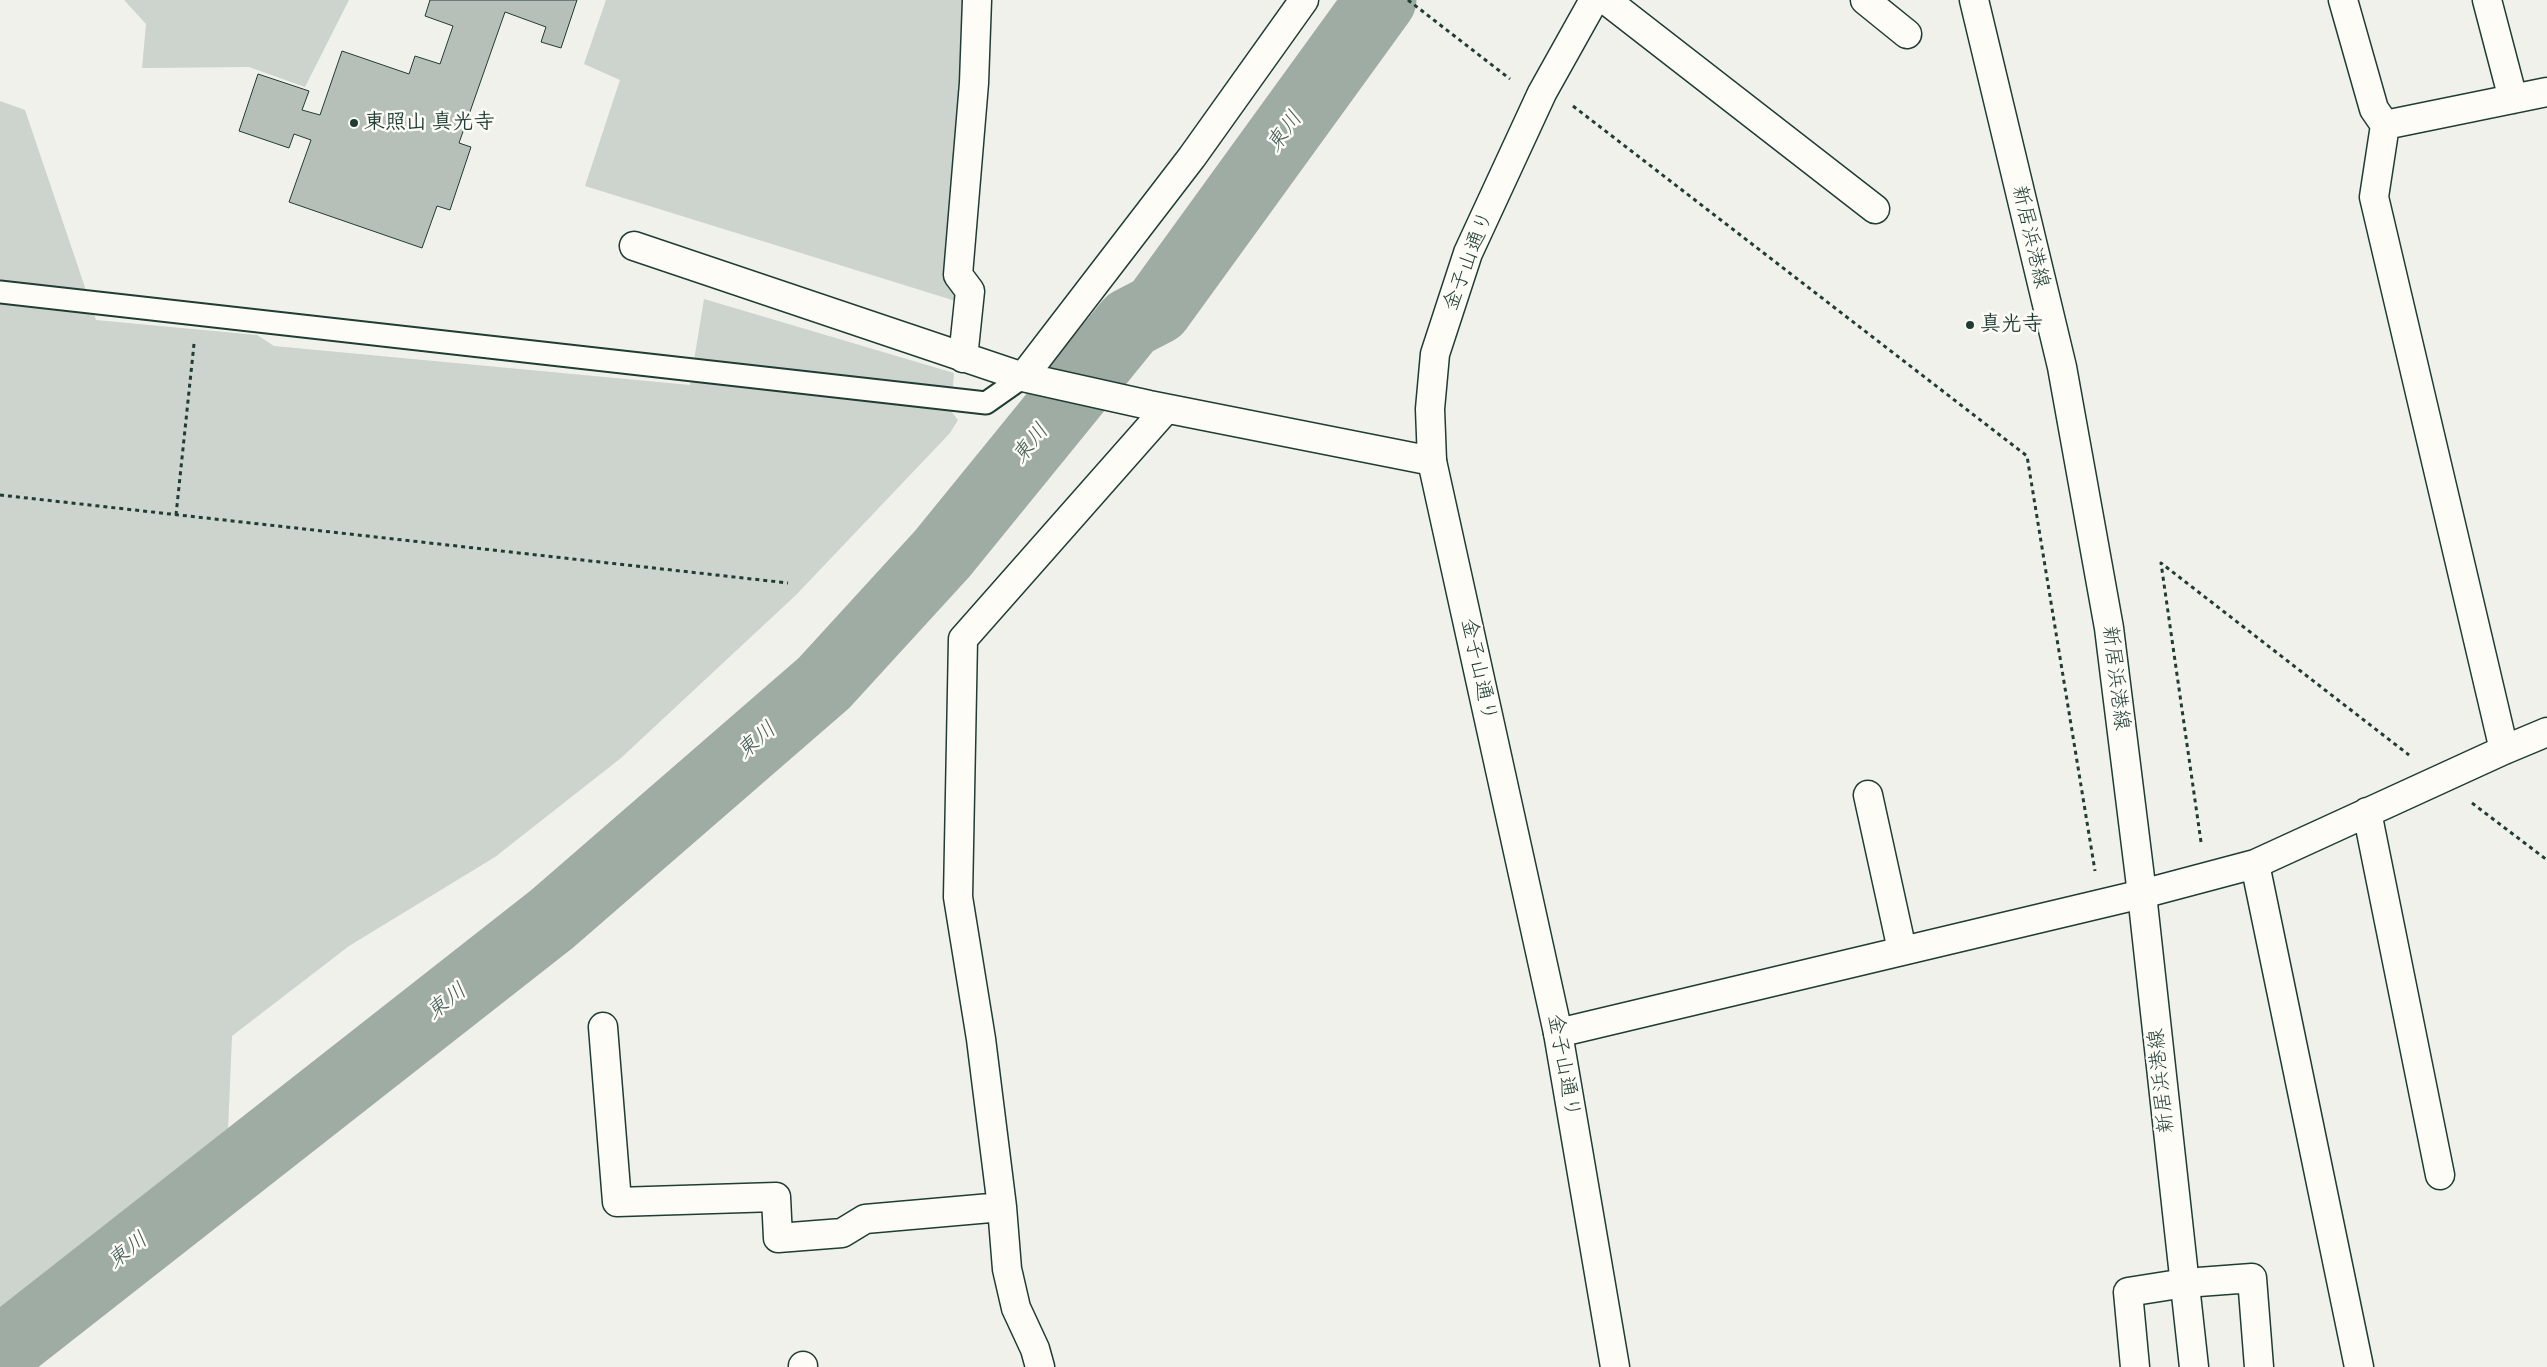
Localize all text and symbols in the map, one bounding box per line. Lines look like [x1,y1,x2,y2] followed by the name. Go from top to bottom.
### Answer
[1261,106,1309,158] water label: 東川
[364,110,495,136] place label: 東照山 真光寺
[348,117,360,129] marker: 東照山 真光寺
[2006,183,2054,291] street label: 新居浜港線
[1438,207,1500,315] street label: 金子山通り
[1980,312,2043,338] place label: 真光寺
[1964,319,1976,331] marker: 真光寺
[1007,419,1055,469] water label: 東川
[1455,616,1501,724] street label: 金子山通り
[2096,624,2134,732] street label: 新居浜港線
[732,717,782,765] water label: 東川
[422,978,472,1026] water label: 東川
[1541,1012,1585,1120] street label: 金子山通り
[2144,1027,2180,1135] street label: 新居浜港線
[103,1227,153,1275] water label: 東川

